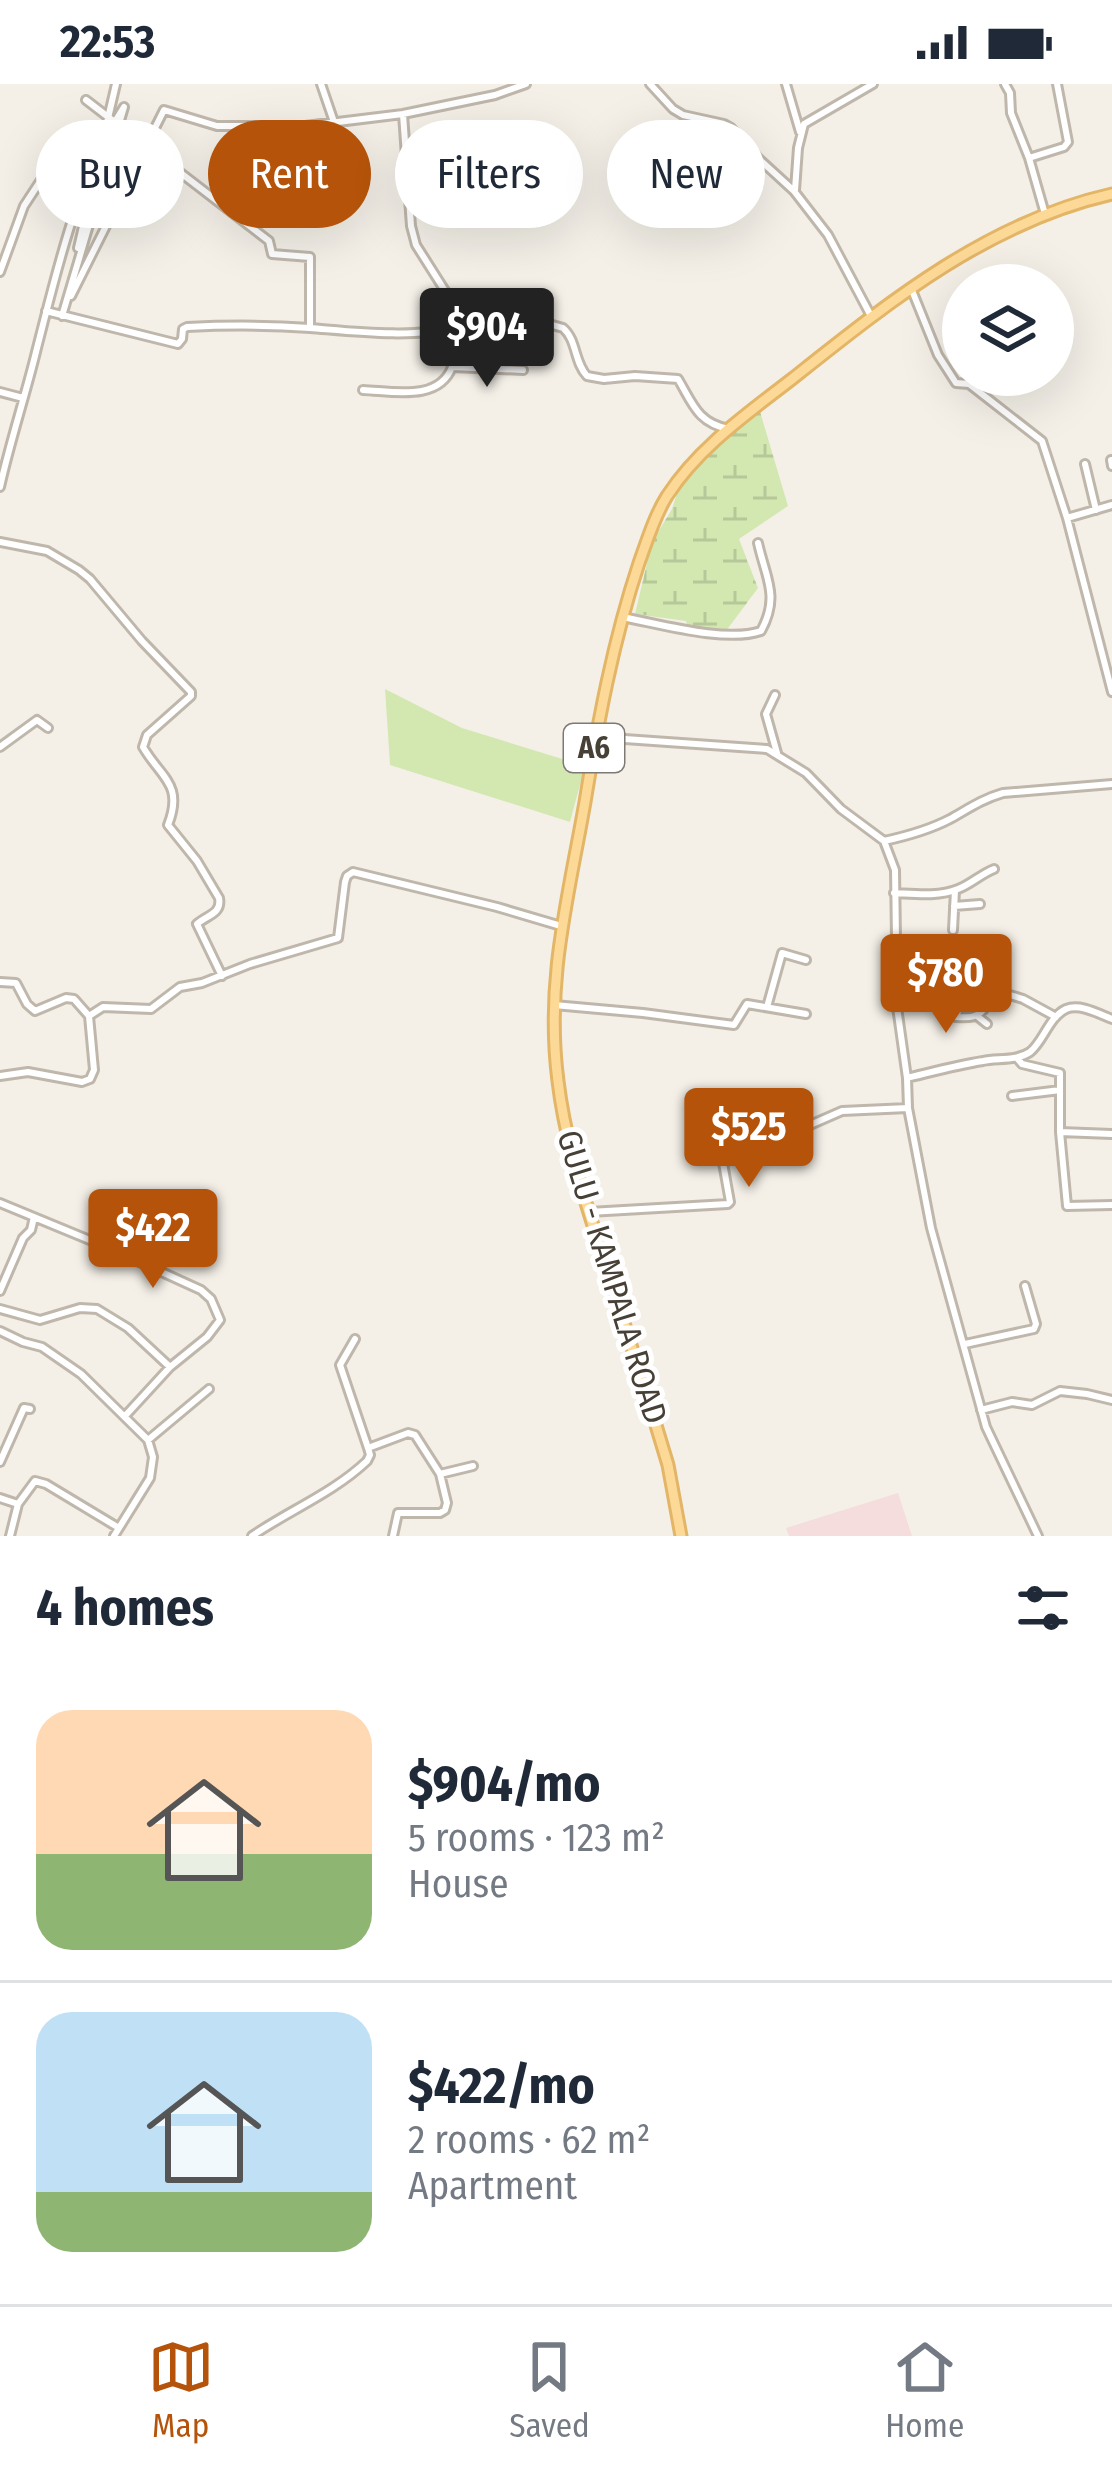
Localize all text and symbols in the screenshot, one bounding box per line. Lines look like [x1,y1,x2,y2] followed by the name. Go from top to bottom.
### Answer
[60,15,155,69] text: 22:53
[36,120,184,228] chip: Buy
[208,120,371,228] chip: Rent
[395,120,583,228] chip: Filters
[607,120,765,228] chip: New
[942,264,1074,396] map controls
[942,264,1074,396] button: layers
[416,288,558,390] pin: $904
[447,304,527,350] text: $904
[564,724,624,772] road number: A6
[875,934,1017,1036] pin: $780
[908,950,984,996] text: $780
[678,1088,820,1190] pin: $525
[711,1104,787,1150] text: $525
[548,1126,676,1428] street label: GULU - KAMPALA ROAD
[82,1189,224,1291] pin: $422
[115,1205,191,1251] text: $422
[1010,1575,1076,1641] icon: filters
[36,1577,214,1639] text: 4 homes
[408,1753,600,1815] text: $904/mo
[132,1758,276,1902] icon: home
[408,1815,665,1861] text: 5 rooms · 123 m²
[408,1861,508,1907] text: House
[408,2055,595,2117] text: $422/mo
[132,2060,276,2204] icon: home
[408,2117,650,2163] text: 2 rooms · 62 m²
[408,2163,577,2209] text: Apartment
[148,2334,214,2446] tab: Map
[509,2334,590,2446] tab: Saved
[885,2334,964,2446] tab: Home

